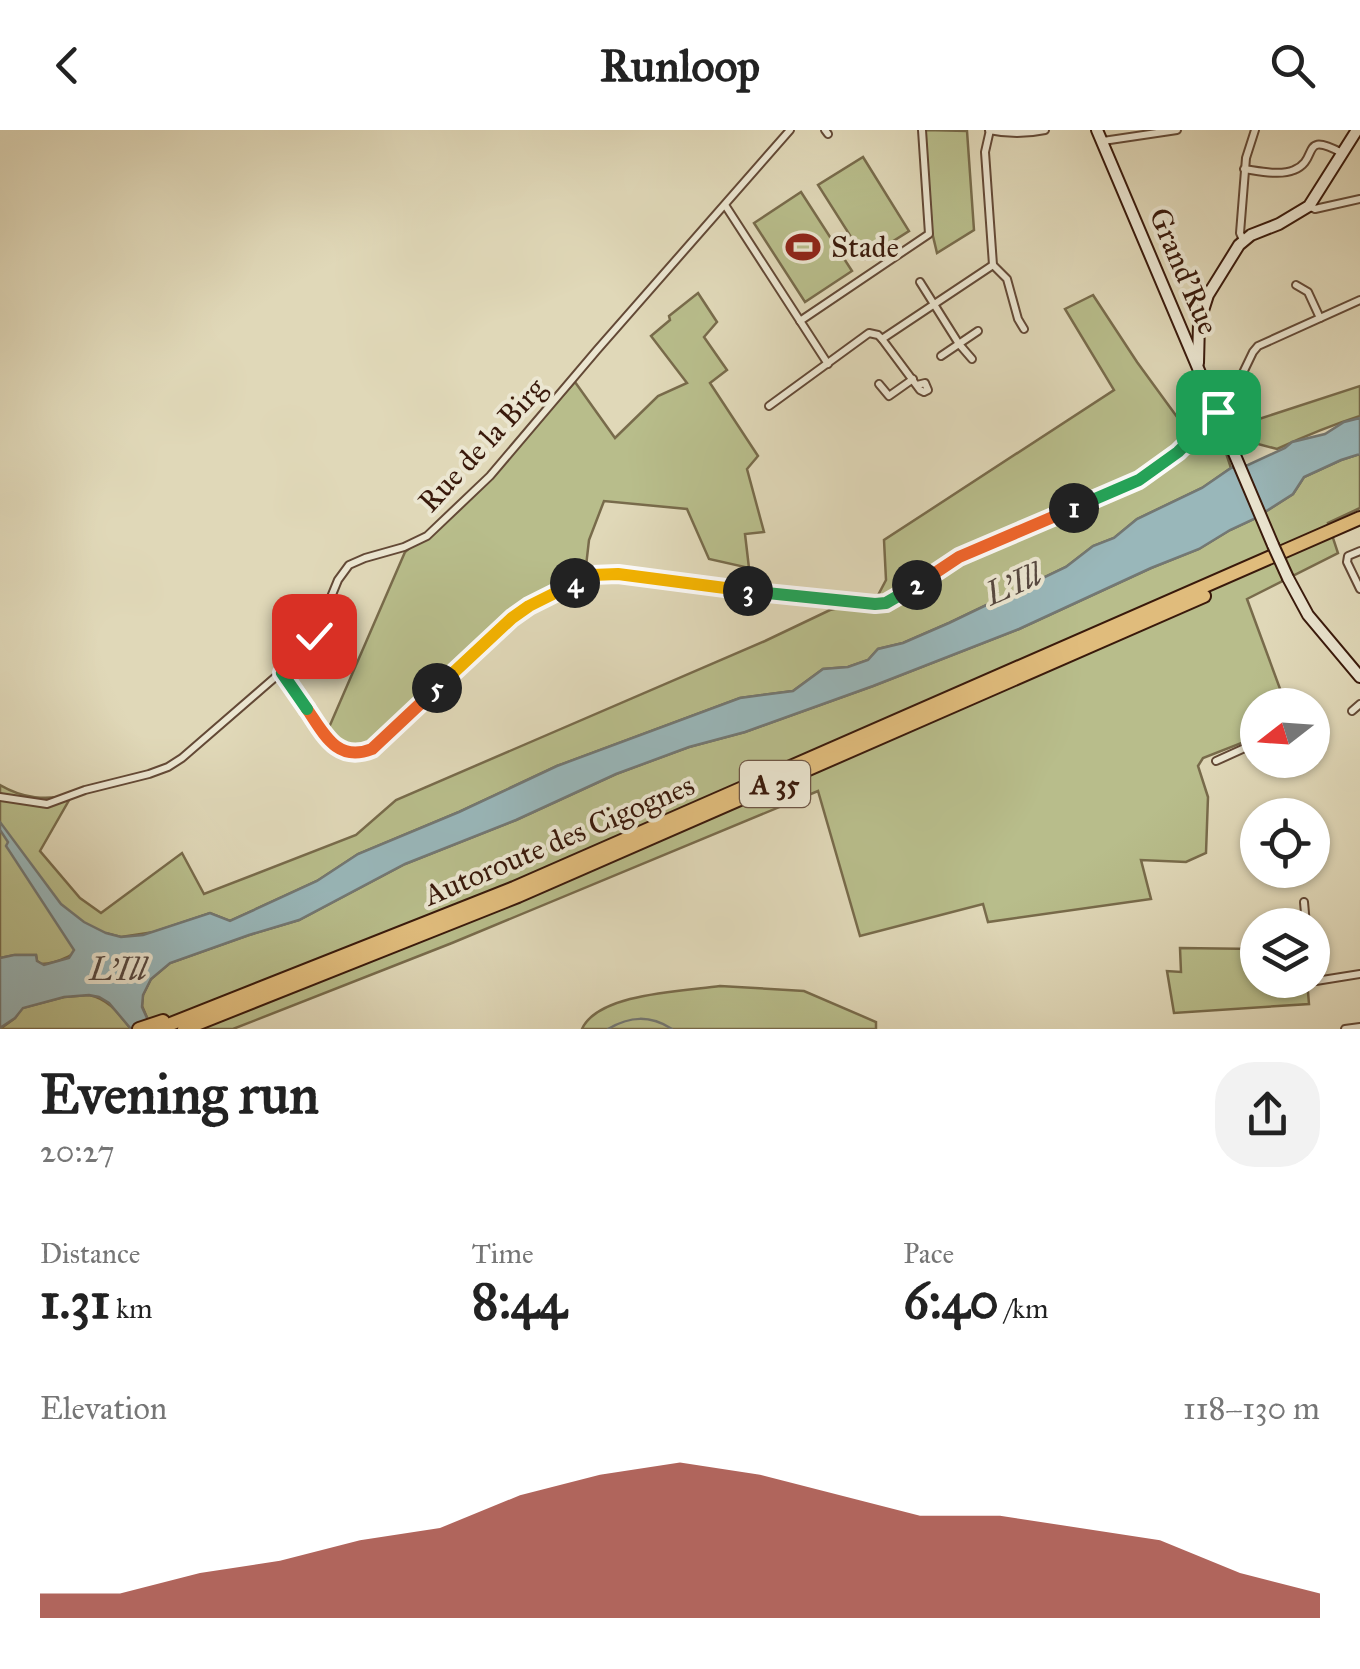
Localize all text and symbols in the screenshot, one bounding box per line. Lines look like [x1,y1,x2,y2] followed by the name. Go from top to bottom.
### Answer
[40,38,95,93] icon: back
[600,38,760,93] text: Runloop
[1265,38,1320,93] icon: search
[1141,202,1227,340] street label: Grand'Rue
[784,228,822,266] sports icon: Stade
[831,229,899,265] place label: Stade
[411,370,554,520] street label: Rue de la Birg
[1176,370,1261,455] pin
[1191,385,1246,440] icon: arrive
[1049,483,1099,533] pin: 1
[1068,490,1080,525] text: 1
[977,554,1050,615] water label: L'Ill
[550,558,600,608] pin: 4
[892,560,942,610] pin: 2
[567,565,583,600] text: 4
[723,566,773,616] pin: 3
[910,567,924,602] text: 2
[742,573,754,608] text: 3
[272,594,357,679] pin
[287,609,342,664] icon: check
[412,663,462,713] pin: 5
[430,670,444,705] text: 5
[1240,688,1330,778] north arrow
[1240,688,1330,998] map controls
[740,761,810,807] road number: A 35
[416,767,700,914] street label: Autoroute des Cigognes
[1240,798,1330,888] button: locate
[1240,908,1330,998] button: layers
[87,950,149,989] water label: L'Ill
[40,1061,319,1128] text: Evening run
[1215,1062,1320,1167] button: share
[40,1132,114,1171] text: 20:27
[40,1236,140,1271] text: Distance
[472,1236,534,1271] text: Time
[903,1236,954,1271] text: Pace
[40,1271,110,1332] text: 1.31
[472,1271,567,1332] text: 8:44
[903,1271,999,1332] text: 6:40
[110,1291,152,1326] text: km
[999,1291,1049,1326] text: /km
[40,1389,167,1428] text: Elevation
[1183,1389,1320,1428] text: 118–130 m

